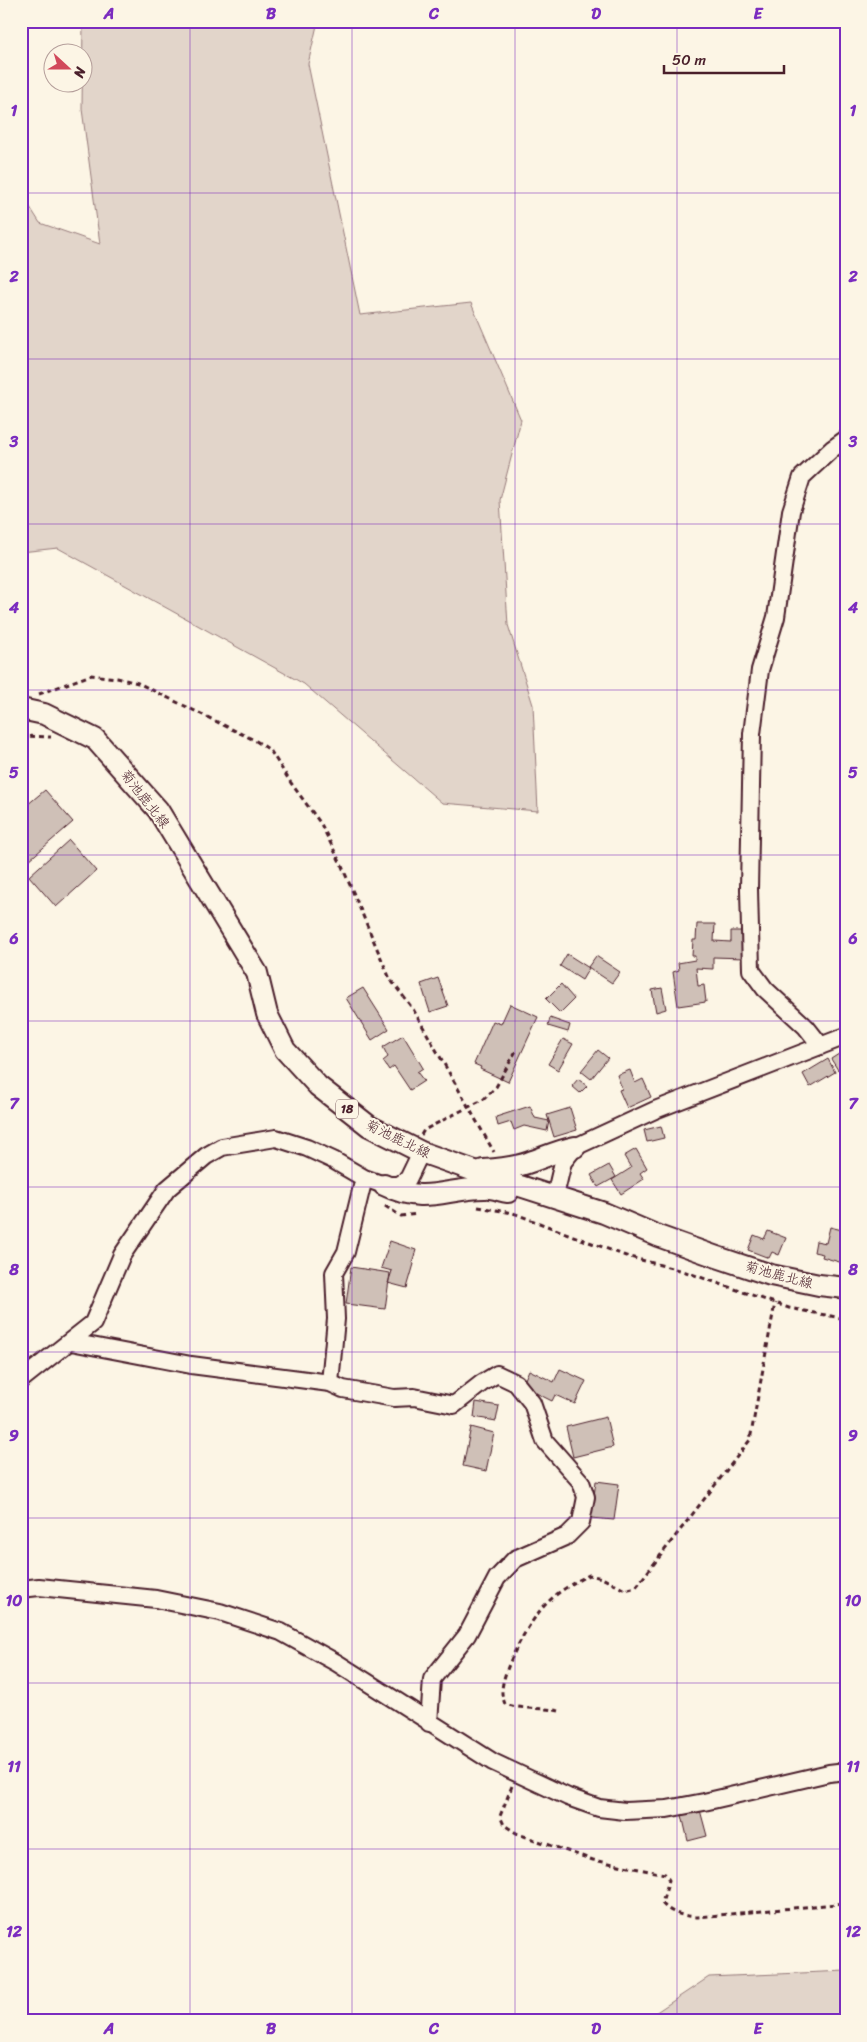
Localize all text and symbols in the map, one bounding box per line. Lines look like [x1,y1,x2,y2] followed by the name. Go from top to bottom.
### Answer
[103,0,114,28] text: A
[266,0,277,28] text: B
[428,0,440,28] text: C
[591,0,601,28] text: D
[754,0,764,28] text: E
[42,42,92,92] north arrow
[664,42,784,74] scale bar
[672,47,707,73] text: 50 m
[66,63,93,82] text: N
[11,96,18,125] text: 1
[850,96,857,125] text: 1
[8,262,19,291] text: 2
[847,262,858,291] text: 2
[9,427,19,456] text: 3
[848,427,858,456] text: 3
[8,593,19,622] text: 4
[847,593,858,622] text: 4
[9,758,19,787] text: 5
[848,758,858,787] text: 5
[114,764,176,834] street label: 菊池鹿北線
[8,924,19,953] text: 6
[847,924,858,953] text: 6
[9,1089,20,1118] text: 7
[848,1089,859,1118] text: 7
[336,1100,358,1118] road number: 18
[361,1112,435,1166] street label: 菊池鹿北線
[742,1254,816,1296] street label: 菊池鹿北線
[8,1255,19,1284] text: 8
[847,1255,858,1284] text: 8
[9,1421,19,1450] text: 9
[848,1421,858,1450] text: 9
[6,1586,22,1615] text: 10
[845,1586,861,1615] text: 10
[7,1752,21,1781] text: 11
[846,1752,860,1781] text: 11
[6,1917,23,1946] text: 12
[845,1917,862,1946] text: 12
[103,2014,114,2042] text: A
[266,2014,277,2042] text: B
[428,2014,440,2042] text: C
[591,2014,601,2042] text: D
[754,2014,764,2042] text: E

